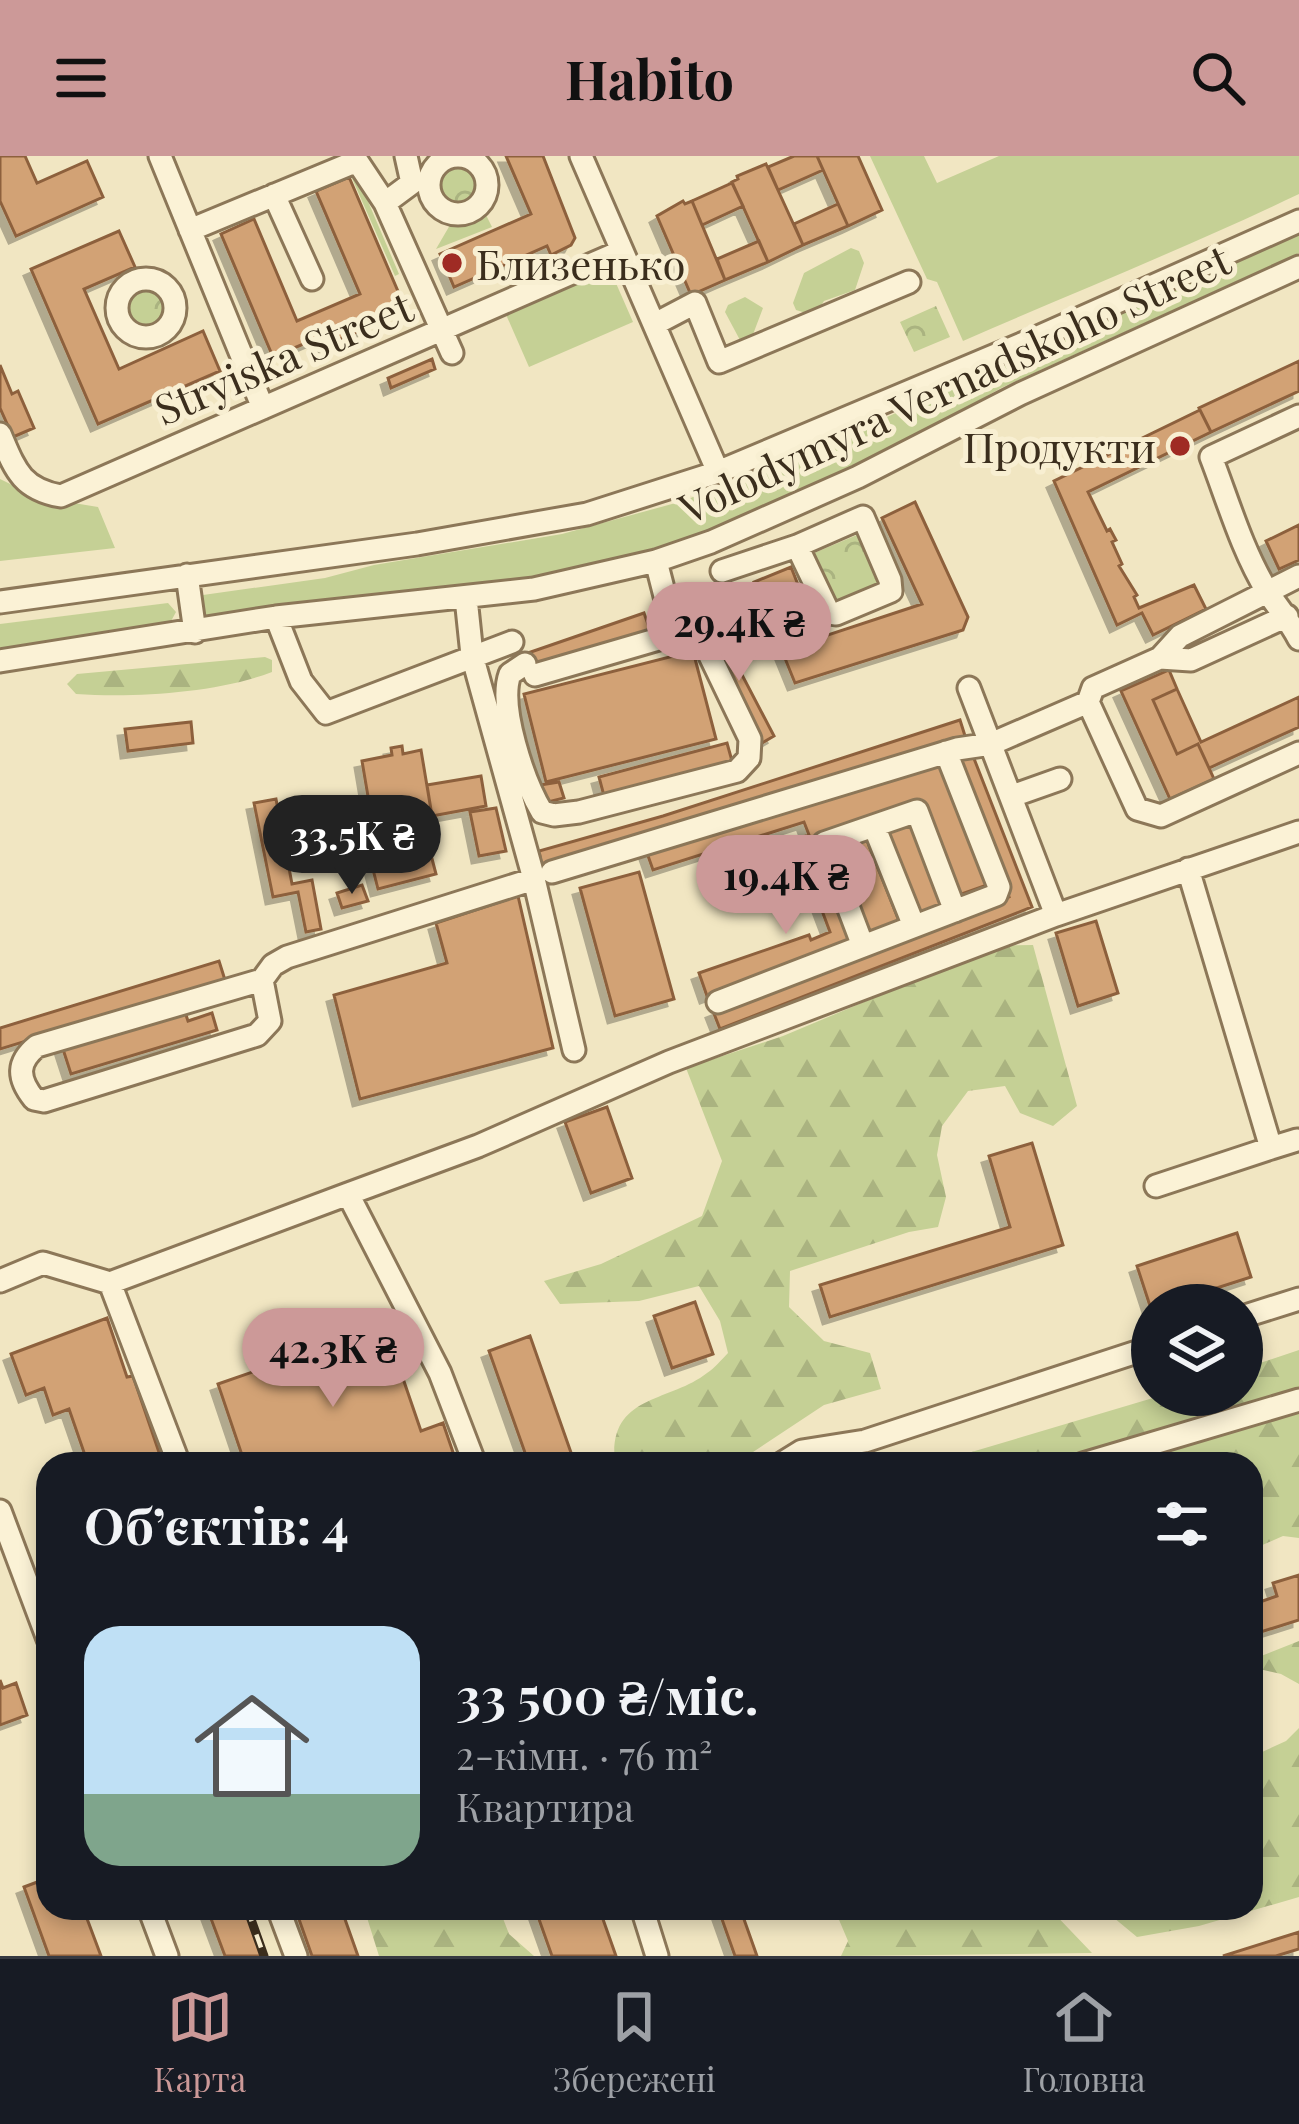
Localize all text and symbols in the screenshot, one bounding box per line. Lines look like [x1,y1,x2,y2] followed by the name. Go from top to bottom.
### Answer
[565,42,734,114] text: Habito
[48,45,114,111] icon: menu
[1185,45,1251,111] icon: search
[669,230,1239,536] street label: Volodymyra Vernadskoho Street
[476,235,685,291] place label: Близенько
[439,250,465,276] marker: Близенько
[146,277,421,436] street label: Stryiska Street
[963,418,1156,474] place label: Продукти
[1167,433,1193,459] marker: Продукти
[628,582,850,684] pin: 29.4K ₴
[673,595,805,647] text: 29.4K ₴
[241,795,463,897] pin: 33.5K ₴
[290,808,414,860] text: 33.5K ₴
[675,835,897,937] pin: 19.4K ₴
[723,848,849,900] text: 19.4K ₴
[1131,1284,1263,1416] map controls
[1131,1284,1263,1416] button: layers
[222,1308,444,1410] pin: 42.3K ₴
[269,1321,397,1373] text: 42.3K ₴
[84,1490,349,1558] text: Об’єктів: 4
[1149,1491,1215,1557] icon: filters
[456,1660,759,1728] text: 33 500 ₴/міс.
[180,1674,324,1818] icon: home
[456,1728,712,1780] text: 2-кімн. · 76 m²
[456,1780,634,1832] text: Квартира
[153,1984,246,2100] tab: Карта
[553,1984,716,2100] tab: Збережені
[1023,1984,1146,2100] tab: Головна

